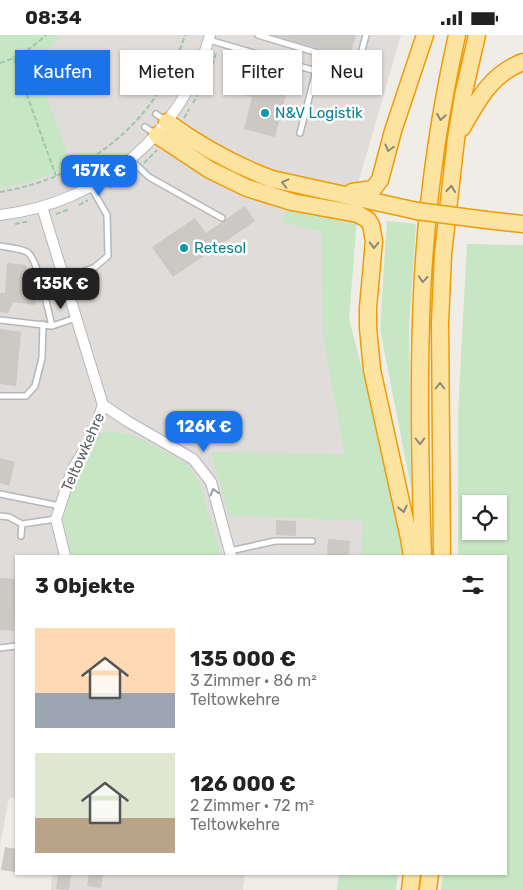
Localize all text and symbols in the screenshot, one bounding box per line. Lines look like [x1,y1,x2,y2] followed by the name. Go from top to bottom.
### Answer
[25,6,82,29] text: 08:34
[15,50,110,95] chip: Kaufen
[120,50,213,95] chip: Mieten
[223,50,302,95] chip: Filter
[312,50,382,95] chip: Neu
[275,104,363,122] place label: N&V Logistik
[259,107,271,119] marker: N&V Logistik
[437,113,447,122] one-way arrow
[384,143,394,151] one-way arrow
[58,155,140,197] pin: 157K €
[72,161,126,180] text: 157K €
[281,178,290,189] one-way arrow
[445,185,456,193] one-way arrow
[194,239,246,257] place label: Retesol
[178,242,190,254] marker: Retesol
[368,242,379,250] one-way arrow
[20,267,102,310] pin: 135K €
[33,274,89,293] text: 135K €
[418,275,429,283] one-way arrow
[435,382,445,390] one-way arrow
[58,410,108,494] street label: Teltowkehre
[163,411,245,453] pin: 126K €
[176,417,232,436] text: 126K €
[414,437,425,445] one-way arrow
[210,489,220,497] one-way arrow
[462,495,507,540] map controls
[462,495,507,540] button: locate
[397,505,408,513] one-way arrow
[459,571,487,599] icon: filters
[35,573,135,598] text: 3 Objekte
[190,646,296,671] text: 135 000 €
[75,648,135,708] icon: home
[190,671,317,690] text: 3 Zimmer · 86 m²
[190,690,280,709] text: Teltowkehre
[190,771,296,796] text: 126 000 €
[75,773,135,833] icon: home
[190,796,314,815] text: 2 Zimmer · 72 m²
[190,815,280,834] text: Teltowkehre

